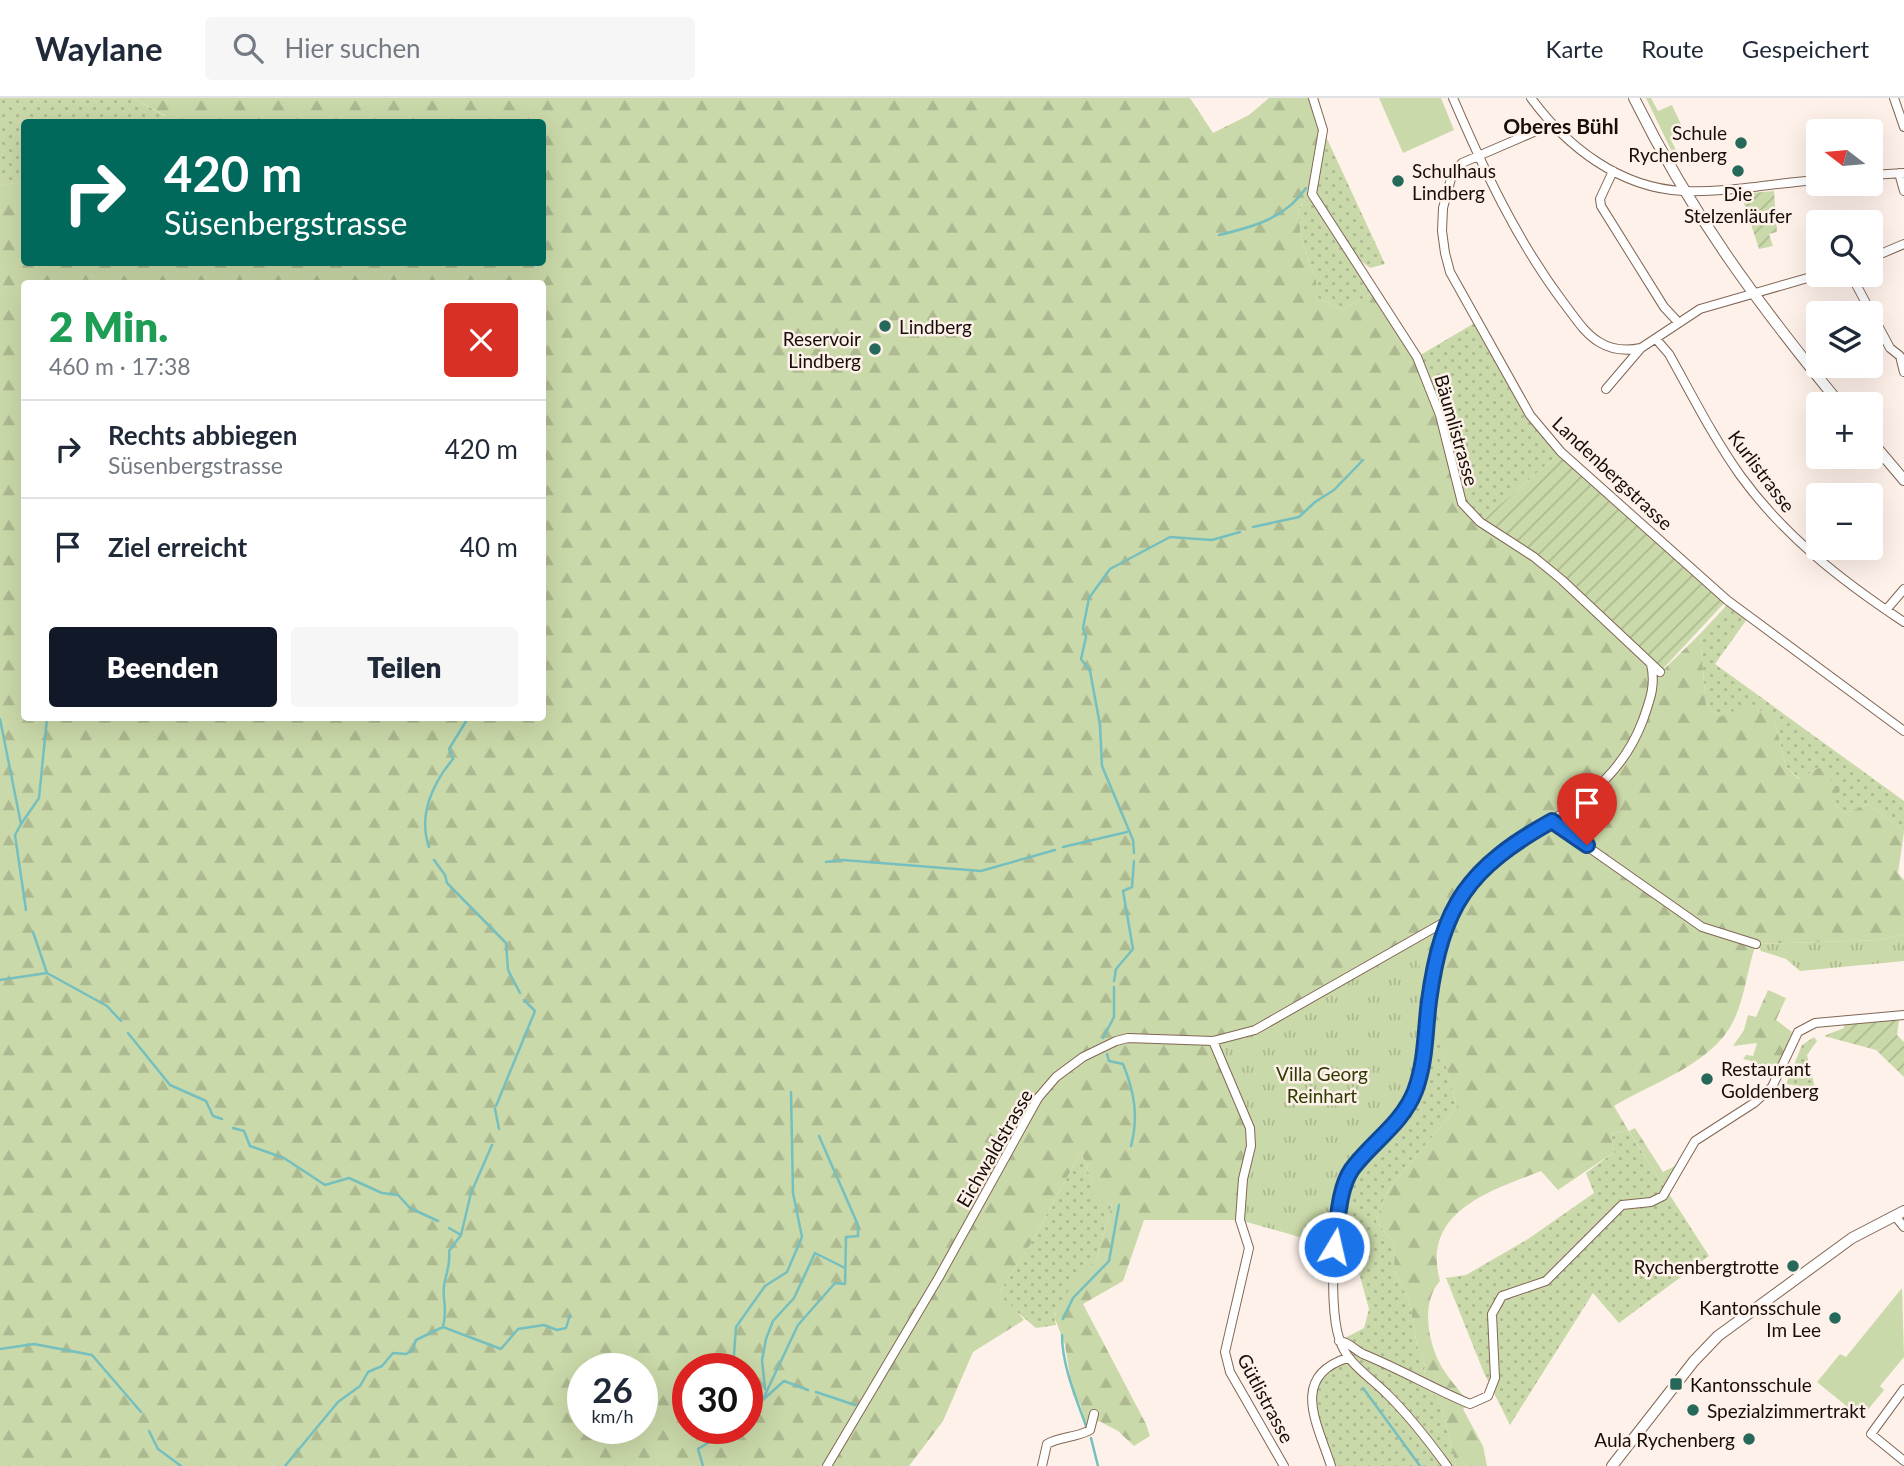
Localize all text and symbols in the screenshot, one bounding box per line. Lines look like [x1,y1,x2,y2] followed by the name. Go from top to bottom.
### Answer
[205,17,695,80] search box
[35,28,163,68] text: Waylane
[229,29,267,67] icon: search
[285,32,421,64] text: Hier suchen
[1546,34,1603,63] text: Karte
[1641,34,1704,63] text: Route
[1742,34,1869,63] text: Gespeichert
[1503,113,1619,138] district label: Oberes Bühl
[1806,119,1883,196] north arrow
[1806,119,1883,560] map controls
[1628,121,1727,166] place label: Schule Rychenberg
[1733,135,1749,151] marker: Schule Rychenberg
[164,144,302,202] text: 420 m
[49,147,140,238] icon: right
[1412,159,1496,204] place label: Schulhaus Lindberg
[1730,163,1746,179] marker: Die Stelzenläufer
[1390,173,1406,189] marker: Schulhaus Lindberg
[1684,182,1792,227] place label: Die Stelzenläufer
[164,203,407,242] text: Süsenbergstrasse
[1806,210,1883,287] button: search
[49,301,168,351] text: 2 Min.
[1806,301,1883,378] button: layers
[444,303,518,377] button: close
[899,315,972,338] place label: Lindberg
[877,318,893,334] marker: Lindberg
[783,327,861,372] place label: Reservoir Lindberg
[867,341,883,357] marker: Reservoir Lindberg
[49,352,191,380] text: 460 m · 17:38
[1430,372,1484,488] street label: Bäumlistrasse
[1806,392,1883,469] button: +
[1548,411,1678,535] street label: Landenbergstrasse
[108,419,297,451] text: Rechts abbiegen
[1724,426,1800,516] street label: Kurlistrasse
[49,430,87,468] icon: right
[445,433,518,465] text: 420 m
[108,451,283,479] text: Süsenbergstrasse
[1806,483,1883,560] button: −
[49,528,87,566] icon: arrive
[108,531,247,563] text: Ziel erreicht
[460,531,518,563] text: 40 m
[49,627,277,707] button: Beenden
[291,627,518,707] button: Teilen
[1557,773,1617,845] pin
[1568,784,1606,822] icon: arrive
[1721,1057,1819,1102] place label: Restaurant Goldenberg
[1276,1062,1368,1107] park label: Villa Georg Reinhart
[1699,1071,1715,1087] marker: Restaurant Goldenberg
[951,1085,1037,1211] street label: Eichwaldstrasse
[1297,1210,1371,1284] position arrow
[1633,1255,1779,1278] place label: Rychenbergtrotte
[1785,1258,1801,1274] marker: Rychenbergtrotte
[1699,1296,1821,1341] place label: Kantonsschule Im Lee
[1827,1310,1843,1326] marker: Kantonsschule Im Lee
[1233,1349,1299,1447] street label: Gütlistrasse
[672,1353,763,1444] speed limit sign: 30
[592,1368,633,1410] text: 26
[1690,1373,1812,1396] place label: Kantonsschule
[1668,1376,1684,1392] marker: Kantonsschule
[1707,1399,1866,1422] place label: Spezialzimmertrakt
[1685,1402,1701,1418] marker: Spezialzimmertrakt
[591,1405,634,1427] text: km/h
[1594,1428,1735,1451] place label: Aula Rychenberg
[1741,1431,1757,1447] marker: Aula Rychenberg

